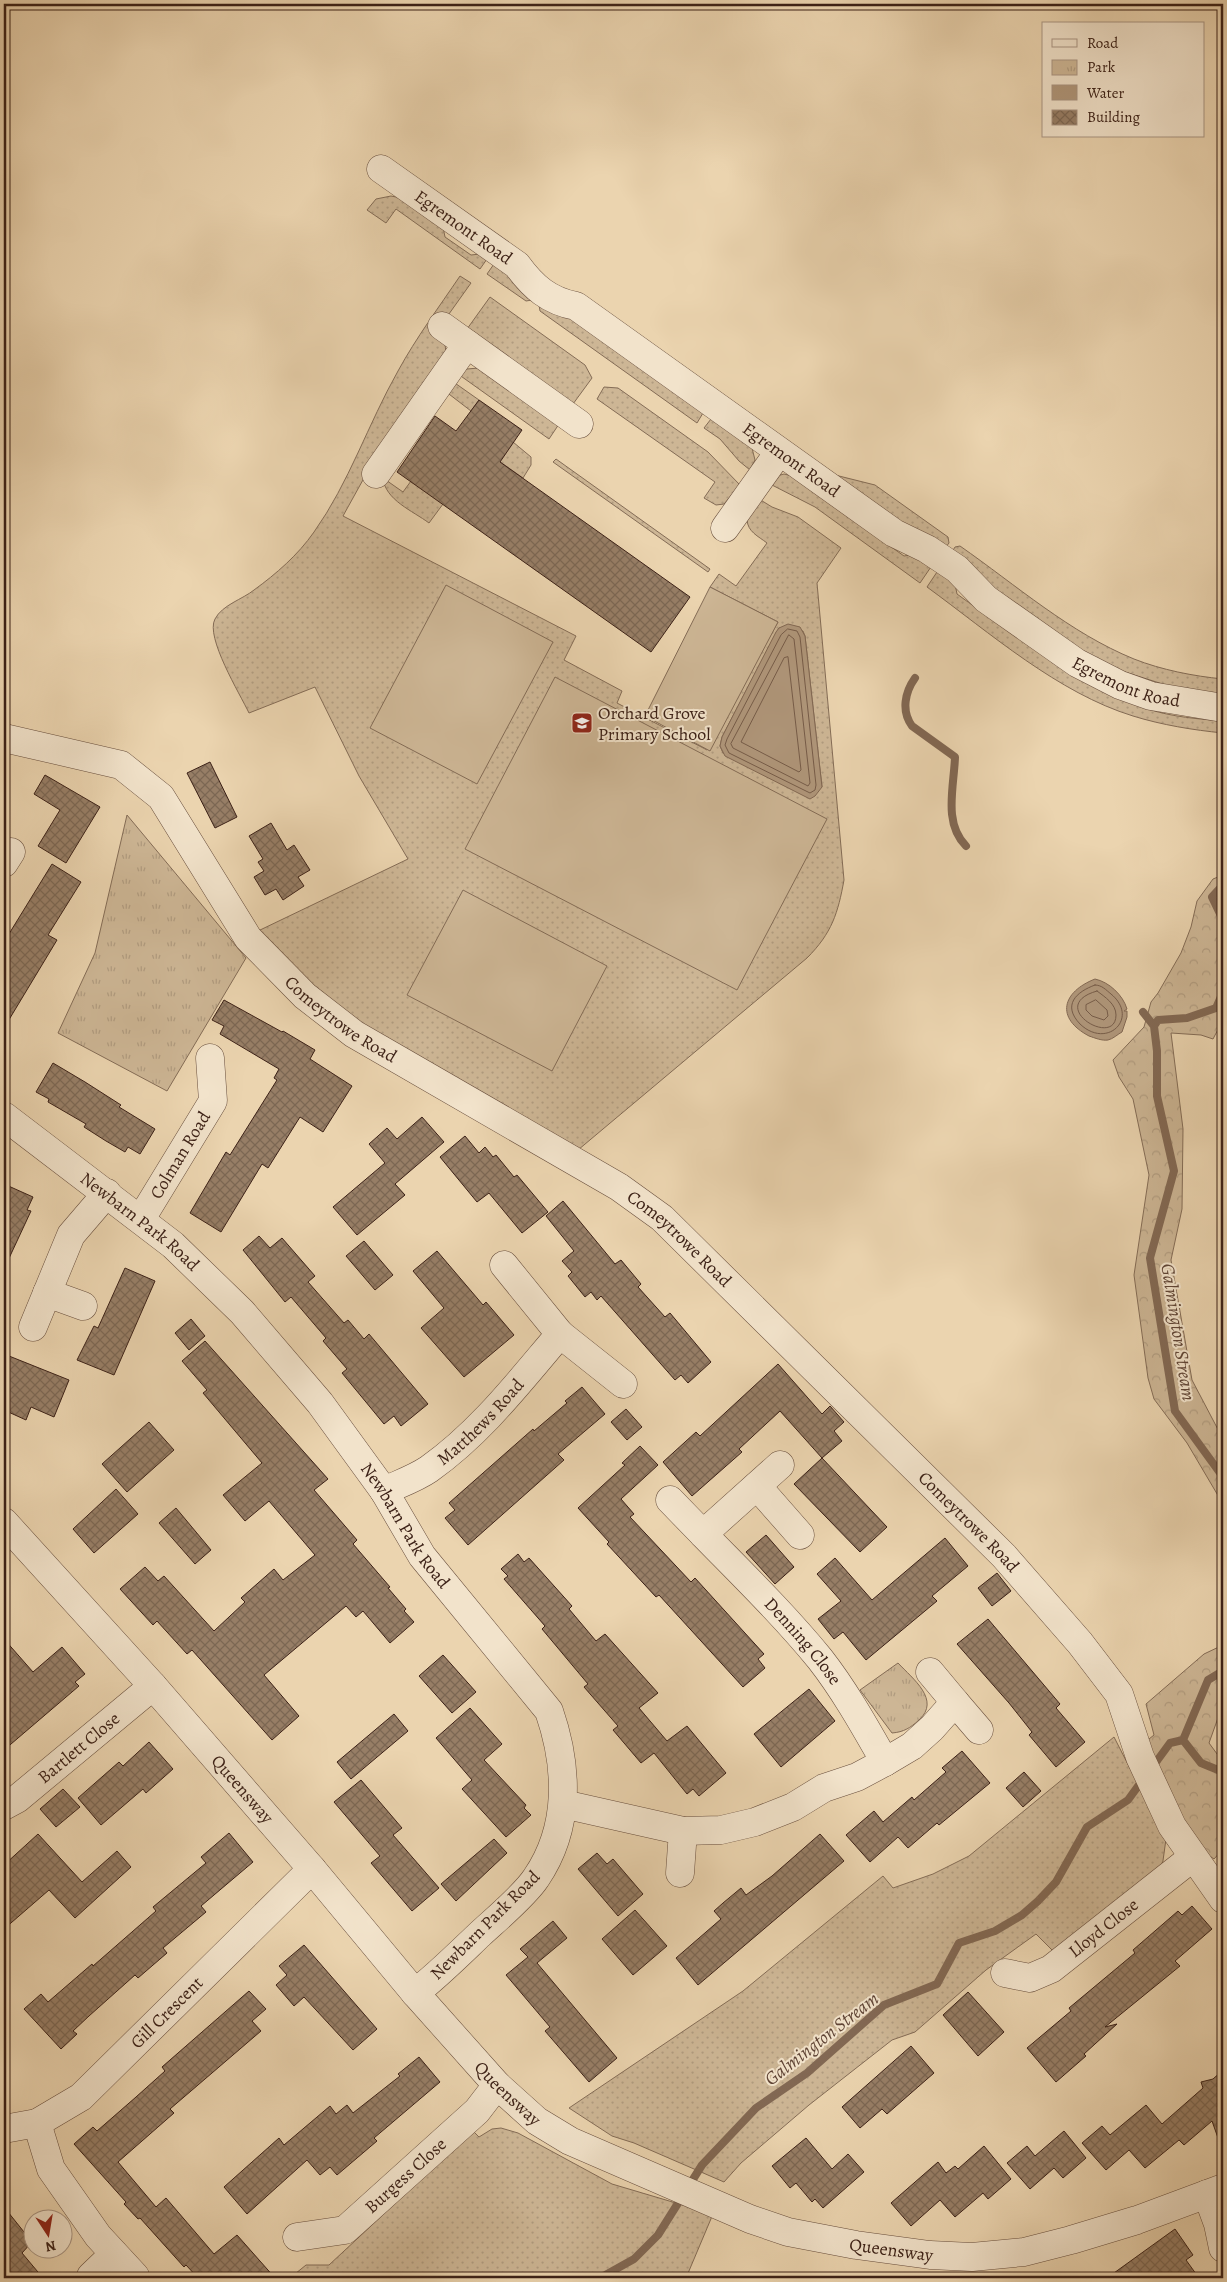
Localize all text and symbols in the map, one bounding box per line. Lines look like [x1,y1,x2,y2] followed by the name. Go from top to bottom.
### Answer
[1042,22,1204,138] legend
[1087,33,1119,53] text: Road
[1087,57,1116,77] text: Park
[1086,83,1124,103] text: Water
[1087,107,1140,127] text: Building
[410,184,518,270] street label: Egremont Road
[738,417,845,503] street label: Egremont Road
[1068,650,1182,713] street label: Egremont Road
[598,701,711,746] place label: Orchard Grove Primary School
[570,711,594,735] school or university icon: Orchard Grove Primary School
[279,970,402,1068] street label: Comeytrowe Road
[144,1106,216,1203] street label: Colman Road
[75,1166,205,1276] street label: Newbarn Park Road
[622,1185,737,1293] street label: Comeytrowe Road
[1154,1262,1202,1403] water label: Galmington Stream
[432,1373,529,1471] street label: Matthews Road
[355,1458,456,1594] street label: Newbarn Park Road
[913,1466,1025,1578] street label: Comeytrowe Road
[759,1592,847,1690] street label: Denning Close
[33,1707,125,1789] street label: Bartlett Close
[206,1749,280,1829] street label: Queensway
[425,1865,545,1985] street label: Newbarn Park Road
[1063,1893,1143,1963] street label: Lloyd Close
[125,1971,208,2054] street label: Gill Crescent
[759,1986,884,2092] water label: Galmington Stream
[469,2056,547,2132] street label: Queensway
[359,2132,452,2219] street label: Burgess Close
[22,2210,72,2260] north arrow
[847,2232,935,2267] street label: Queensway
[44,2236,58,2257] text: N

